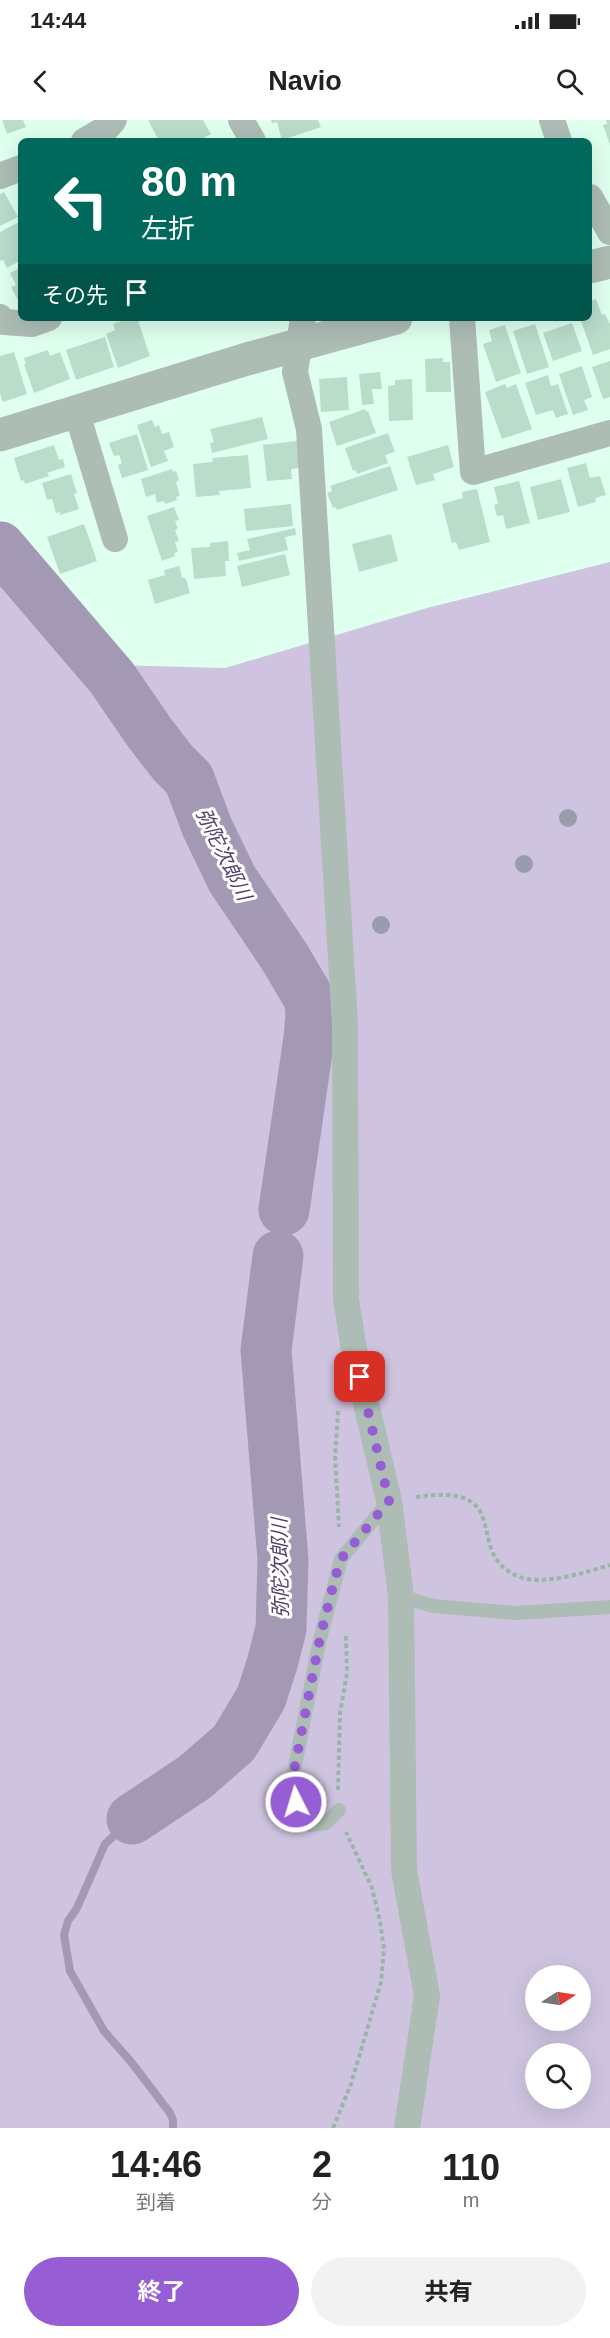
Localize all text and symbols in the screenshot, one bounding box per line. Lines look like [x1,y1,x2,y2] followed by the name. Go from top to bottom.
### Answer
[30,8,86,33] text: 14:44
[24,65,57,98] icon: back
[553,65,586,98] icon: search
[268,66,342,96] text: Navio
[141,158,237,205] text: 80 m
[42,162,120,240] icon: left
[141,214,195,244] text: 左折
[120,276,153,309] icon: arrive
[42,283,108,308] text: その先
[192,804,257,906] water label: 弥陀次郎川
[334,1351,385,1402] pin
[343,1360,376,1393] icon: arrive
[268,1516,292,1618] water label: 弥陀次郎川
[264,1770,328,1834] position arrow
[525,1965,591,2031] north arrow
[525,1965,591,2109] map controls
[525,2043,591,2109] button: search
[110,2144,202,2185] text: 14:46
[312,2144,332,2185] text: 2
[442,2147,500,2188] text: 110
[463,2189,479,2211] text: m
[136,2191,176,2213] text: 到着
[312,2191,332,2213] text: 分
[24,2257,299,2326] button: 終了
[311,2257,586,2326] button: 共有

